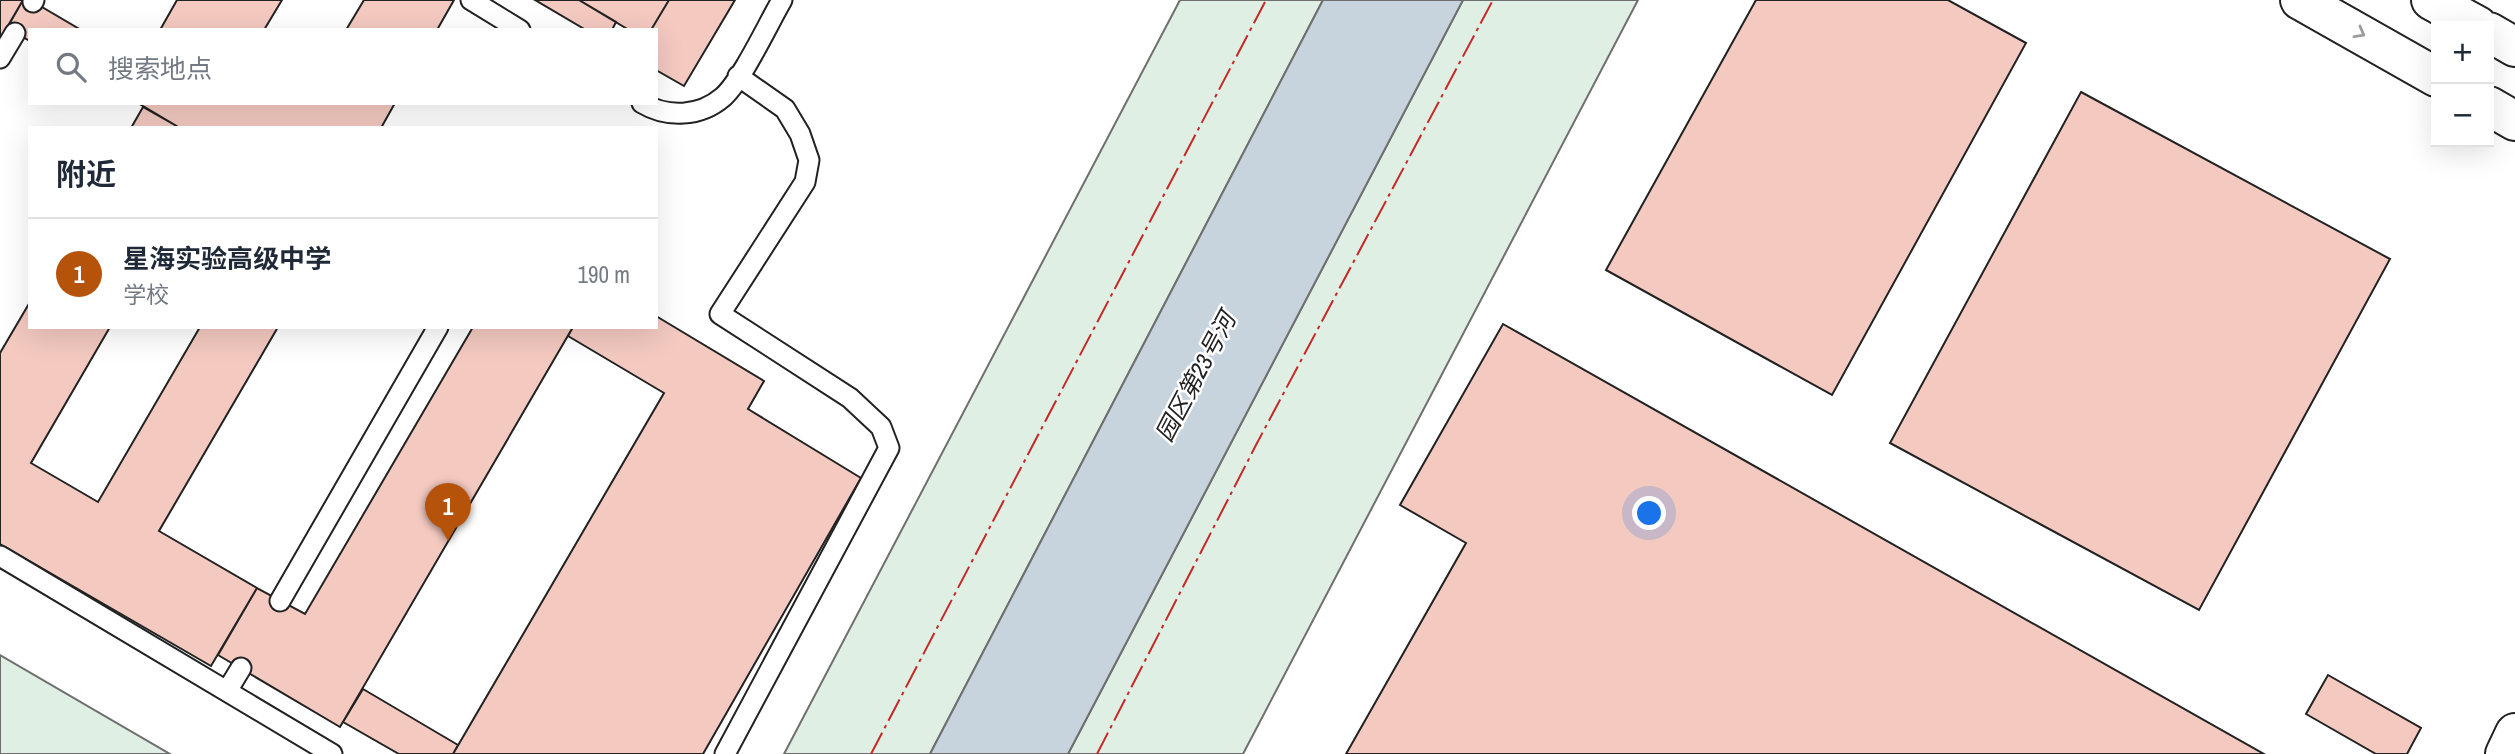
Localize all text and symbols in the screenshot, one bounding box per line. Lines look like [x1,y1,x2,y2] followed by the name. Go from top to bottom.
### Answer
[2431,21,2494,147] map controls
[2431,21,2494,84] button: +
[2352,25,2365,38] one-way arrow
[28,28,658,105] search box
[52,48,90,86] icon: search
[108,51,212,86] text: 搜索地点
[2431,84,2494,147] button: −
[56,154,116,194] text: 附近
[123,241,331,276] text: 星海实验高级中学
[74,259,84,290] text: 1
[578,259,630,290] text: 190 m
[123,279,169,310] text: 学校
[1148,303,1244,447] water label: 园区第23号河
[425,483,471,541] pin: 1
[1632,496,1666,530] your location

